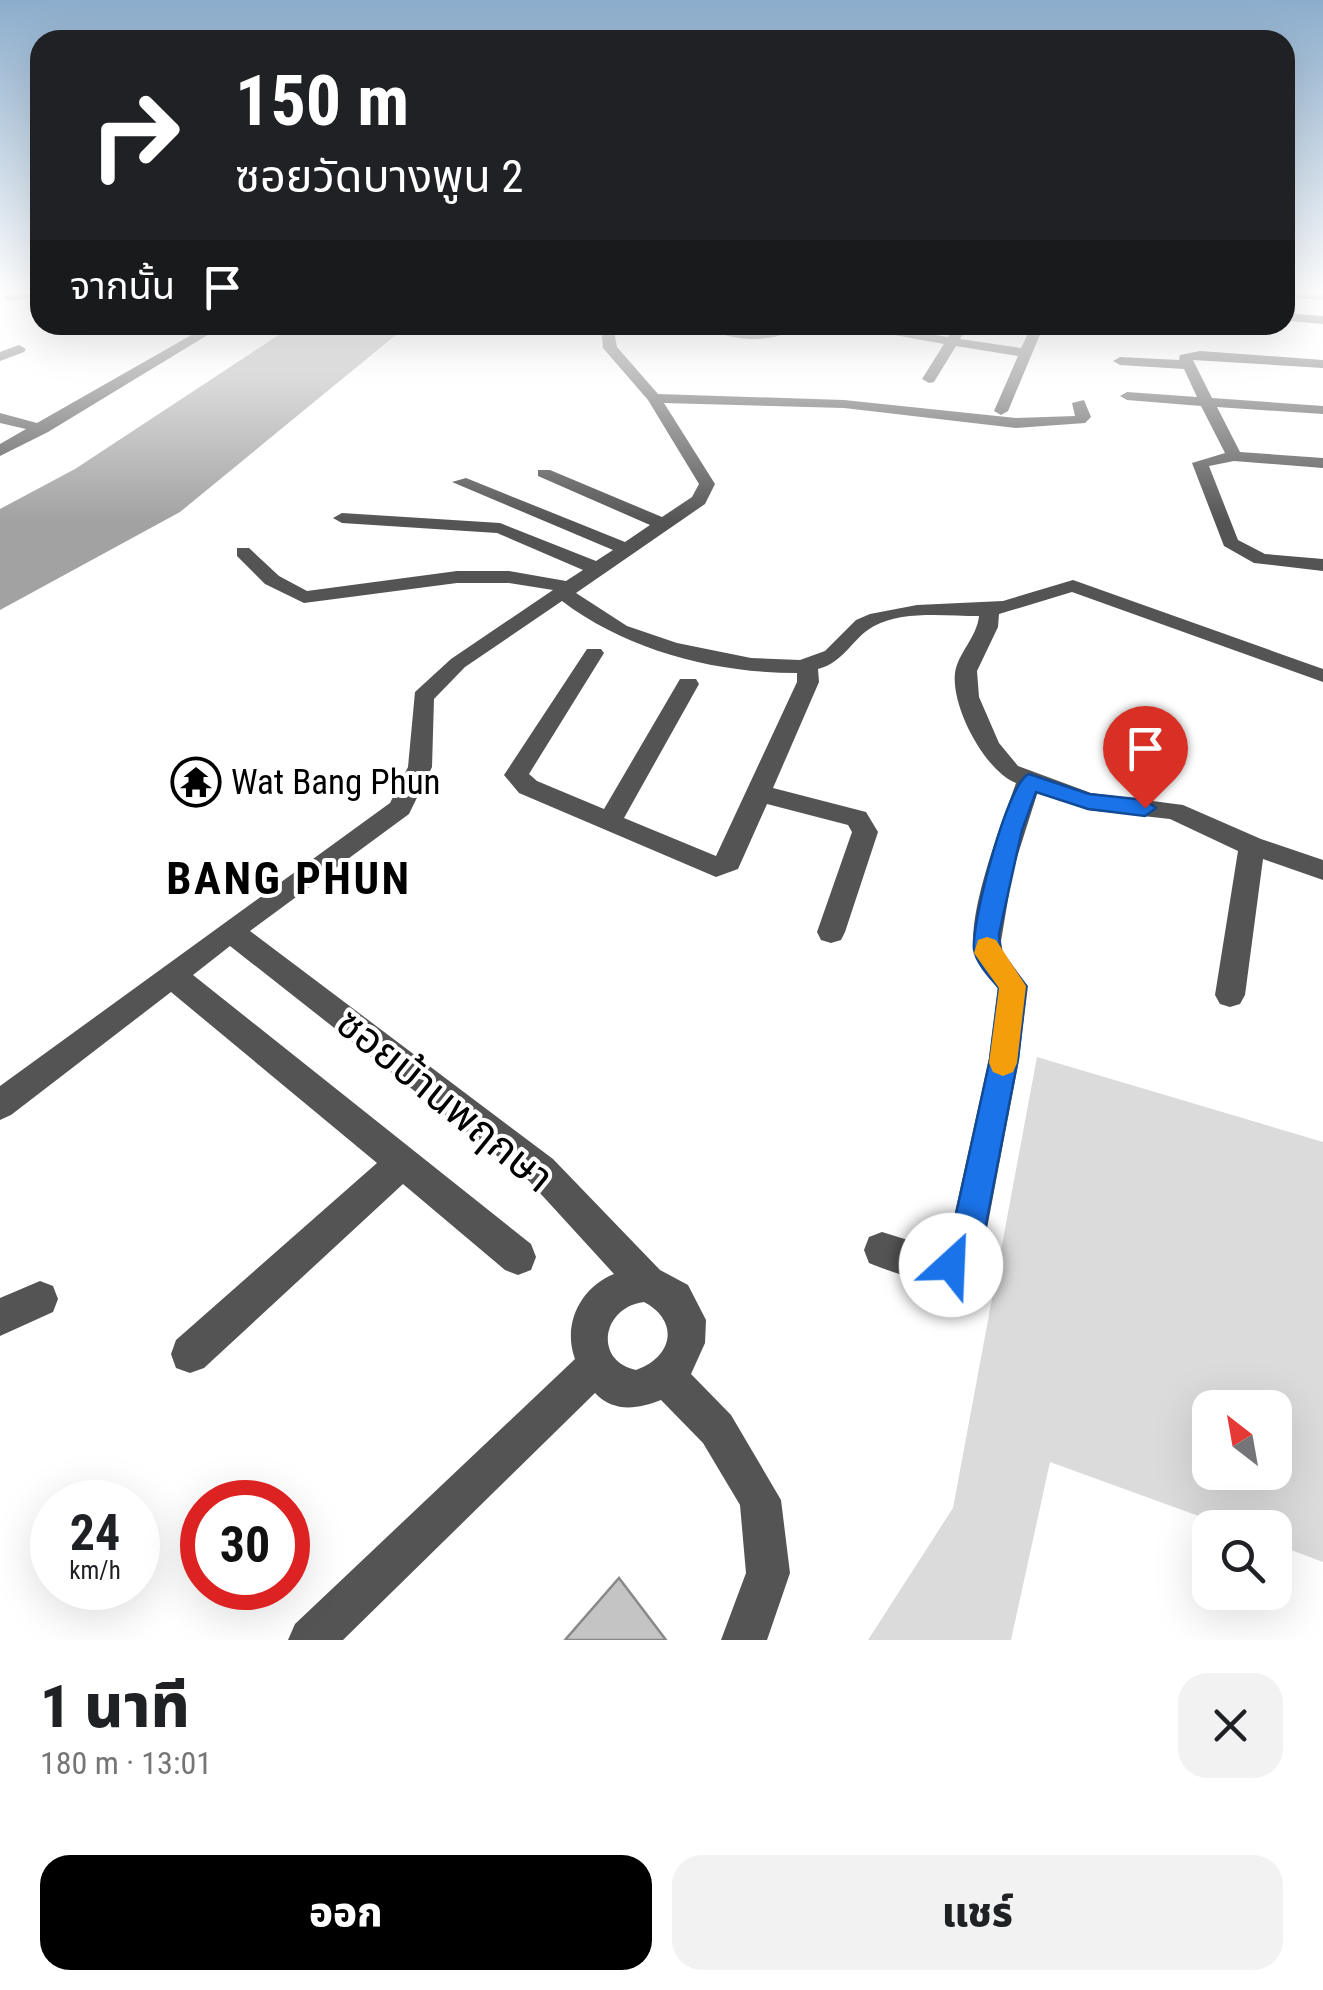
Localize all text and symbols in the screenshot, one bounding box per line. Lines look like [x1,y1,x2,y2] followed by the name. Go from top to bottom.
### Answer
[235,60,409,142] text: 150 m
[70,70,200,200] icon: right
[235,150,523,203] text: ซอยวัดบางพูน 2
[195,260,250,315] icon: arrive
[70,264,175,308] text: จากนั้น
[1103,706,1188,809] pin
[1118,721,1173,776] icon: arrive
[170,756,222,808] temple icon: Wat Bang Phun
[231,762,441,803] place label: Wat Bang Phun
[166,852,412,905] district label: BANG PHUN
[327,998,563,1202] street label: ซอยบ้านพฤกษา
[899,1213,1003,1317] position arrow
[1192,1390,1292,1490] north arrow
[1192,1390,1292,1610] map controls
[180,1480,310,1610] speed limit sign: 30
[70,1504,120,1562] text: 24
[1192,1510,1292,1610] button: search
[69,1556,121,1585] text: km/h
[40,1671,190,1742] text: 1 นาที
[1178,1673,1283,1778] button: close
[40,1744,212,1782] text: 180 m · 13:01
[40,1855,652,1970] button: ออก
[672,1855,1283,1970] button: แชร์

